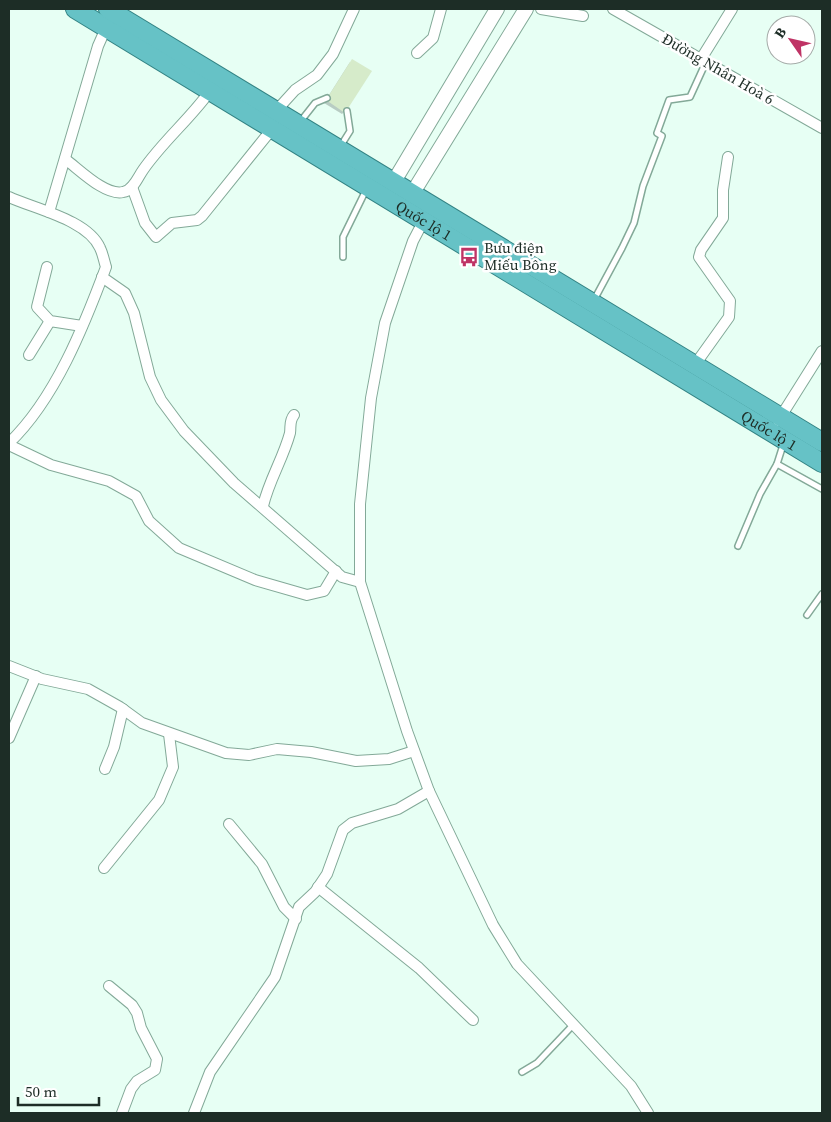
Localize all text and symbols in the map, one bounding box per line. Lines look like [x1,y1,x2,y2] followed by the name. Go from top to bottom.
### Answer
[766,15,816,65] north arrow
[769,23,791,42] text: B
[658,28,778,109] street label: Đường Nhân Hoà 6
[392,195,456,246] street label: Quốc lộ 1
[484,237,557,275] place label: Bưu điện Miếu Bông
[458,246,480,268] bus stop icon: Bưu điện Miếu Bông
[737,405,801,455] street label: Quốc lộ 1
[18,1074,99,1106] scale bar
[25,1081,57,1102] text: 50 m

